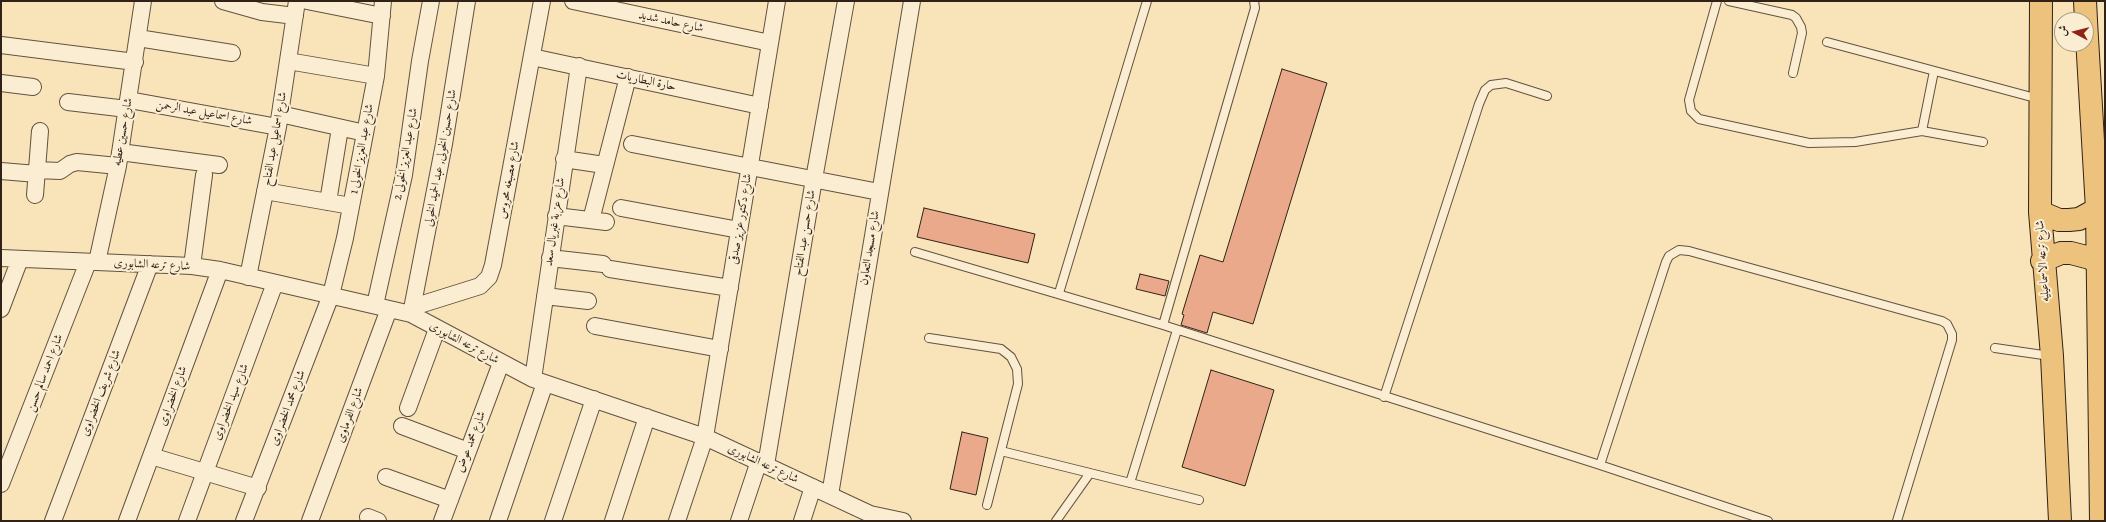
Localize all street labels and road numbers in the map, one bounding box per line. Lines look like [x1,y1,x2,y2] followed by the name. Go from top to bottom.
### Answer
[637,8,705,36] street label: شارع حامد شديد
[615,68,677,94] street label: حارة البطاريات
[422,88,460,228] street label: شارع حسين الخولى, عبد الحميد الخولى
[260,91,290,187] street label: شارع اسماعيل عبد الفتاح
[110,97,136,167] street label: شارع حسين عطيه
[155,97,253,129] street label: شارع اسماعيل عبد الرحمن
[347,103,377,195] street label: شارع عبد العزيز الخولى 1
[391,107,421,201] street label: شارع عبد العزيز الخولى 2
[495,140,523,220] street label: شارع مصبغه محروس
[727,173,755,265] street label: شارع دكتور عزيز صدقى
[542,177,568,267] street label: شارع عزبة غبريال سعد
[791,189,819,277] street label: شارع حسن عبد الفتاح
[857,210,883,286] street label: شارع مسجد التعاون
[2033,220,2053,302] street label: شارع ترعه الاسماعيليه
[113,256,191,274] street label: شارع ترعه الشابورى
[427,319,501,367] street label: شارع ترعه الشابورى
[24,332,66,414] street label: شارع احمد سالم حسن
[78,348,124,438] street label: شارع شريف الخضراوى
[210,362,252,442] street label: شارع سيد الخضراوى
[156,364,190,428] street label: شارع الخضراوى
[267,368,309,448] street label: شارع محمد الخضراوى
[333,385,367,445] street label: شارع الفرماوى
[453,409,489,475] street label: شارع محمد عوض
[725,441,801,487] street label: شارع ترعه الشابورى

